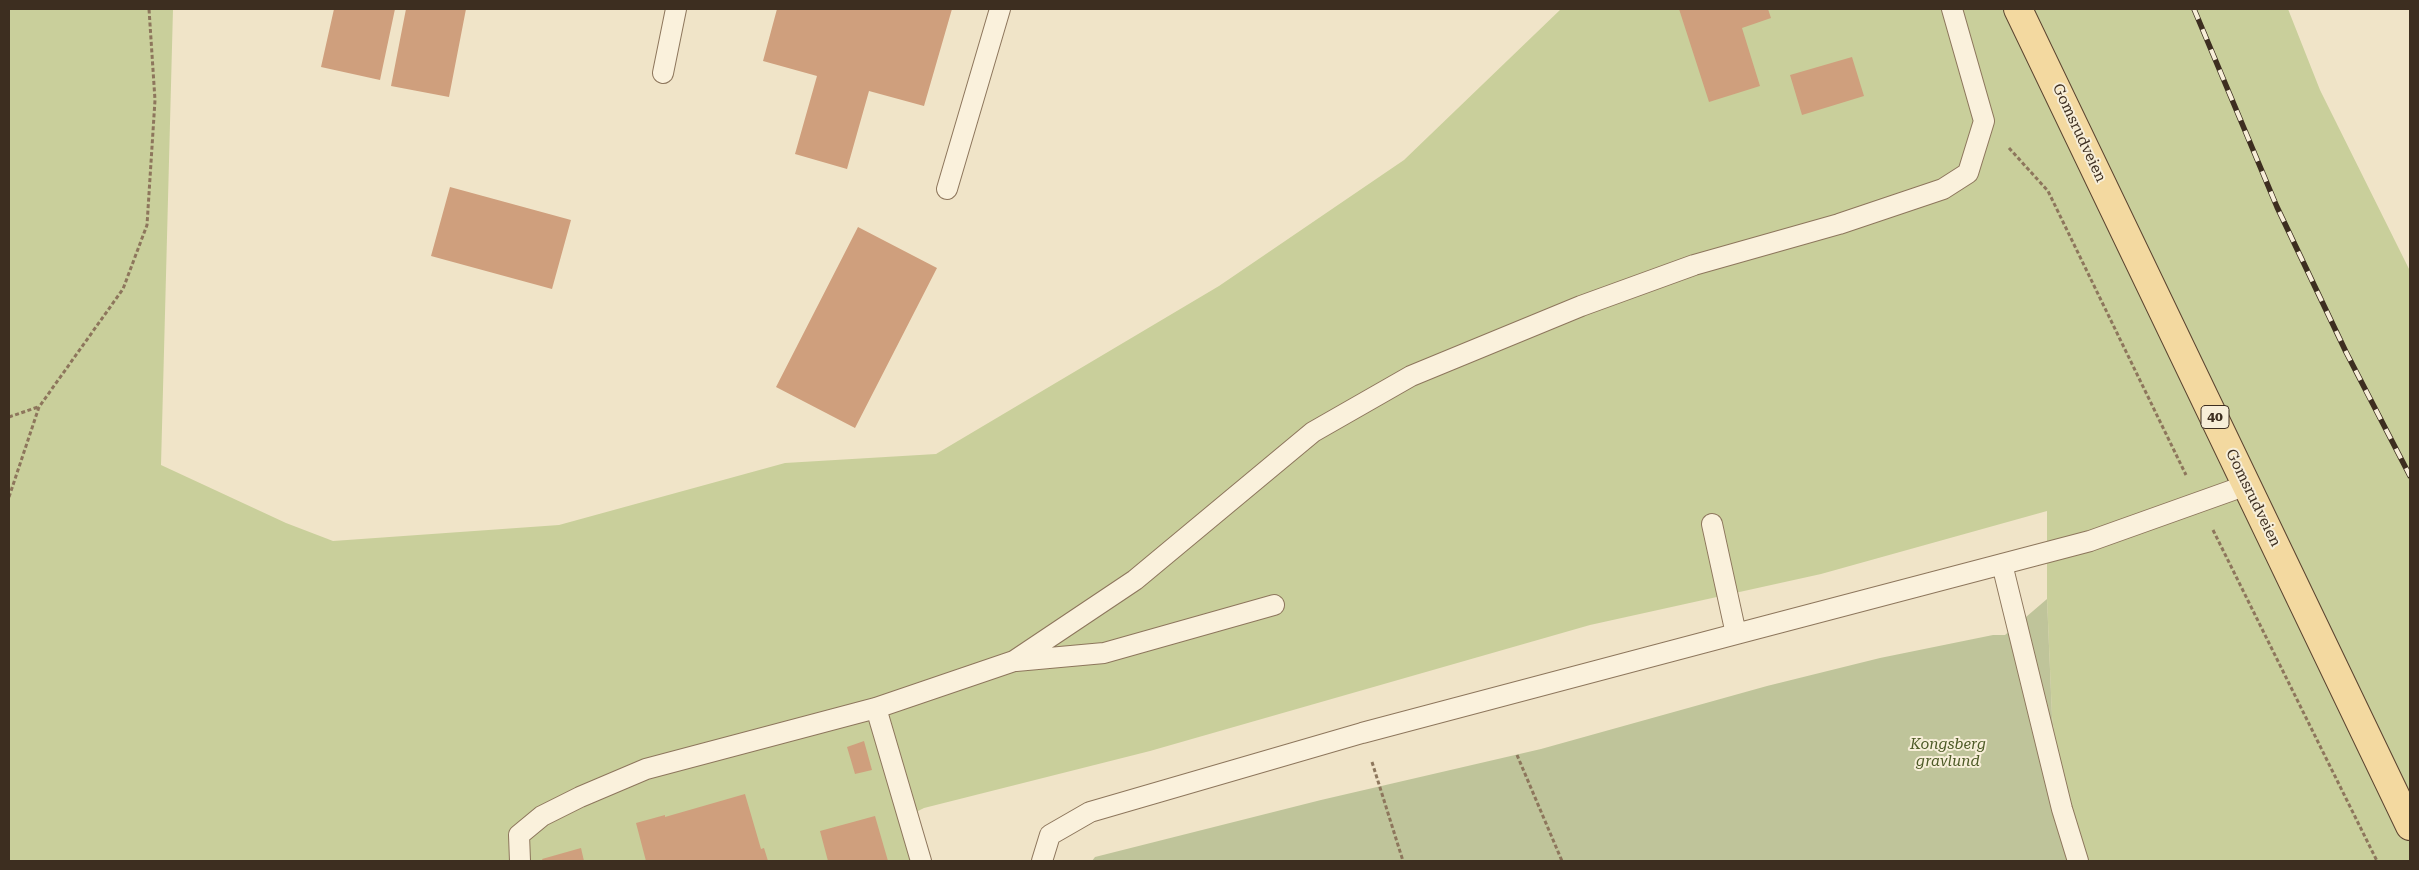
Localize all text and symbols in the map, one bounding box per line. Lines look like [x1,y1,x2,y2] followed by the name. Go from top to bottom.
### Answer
[2048,81,2110,185] street label: Gomsrudveien
[2201,406,2229,428] road number: 40
[2222,446,2284,550] street label: Gomsrudveien
[1910,736,1986,771] park label: Kongsberg gravlund

